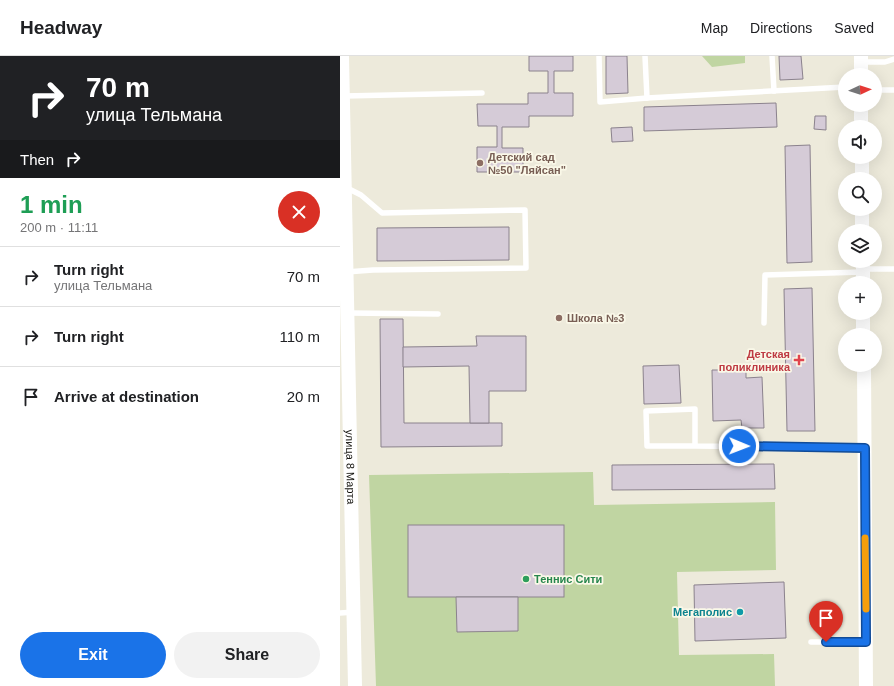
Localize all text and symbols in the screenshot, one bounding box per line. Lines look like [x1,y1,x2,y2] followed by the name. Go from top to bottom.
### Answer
[20,17,102,38] text: Headway
[701,20,728,36] text: Map
[750,20,812,36] text: Directions
[834,20,874,36] text: Saved
[838,68,882,112] north arrow
[838,68,882,372] map controls
[20,72,72,124] icon: right
[86,72,150,103] text: 70 m
[86,105,222,125] text: улица Тельмана
[838,120,882,164] button: sound
[62,148,84,170] icon: right
[20,151,54,168] text: Then
[488,151,566,176] place label: Детский сад №50 "Ляйсан"
[475,158,485,168] marker: Детский сад №50 "Ляйсан"
[838,172,882,216] button: search
[20,191,83,218] text: 1 min
[278,191,320,233] button: close
[20,220,98,235] text: 200 m · 11:11
[838,224,882,268] button: layers
[54,261,124,278] text: Turn right
[20,266,42,288] icon: right
[287,268,320,285] text: 70 m
[838,276,882,320] button: +
[54,278,152,293] text: улица Тельмана
[567,312,624,324] place label: Школа №3
[554,313,564,323] marker: Школа №3
[20,326,42,348] icon: right
[54,328,124,345] text: Turn right
[279,328,320,345] text: 110 m
[838,328,882,372] button: −
[719,348,791,373] place label: Детская поликлиника
[793,354,805,366] marker: Детская поликлиника
[20,386,42,408] icon: arrive
[54,388,199,405] text: Arrive at destination
[287,388,320,405] text: 20 m
[718,425,760,467] position arrow
[344,429,357,505] street label: улица 8 Марта
[534,573,602,585] place label: Теннис Сити
[521,574,531,584] marker: Теннис Сити
[809,601,843,642] pin
[673,606,732,618] place label: Мегаполис
[735,607,745,617] marker: Мегаполис
[815,607,837,629] icon: arrive
[20,632,166,678] button: Exit
[174,632,320,678] button: Share

